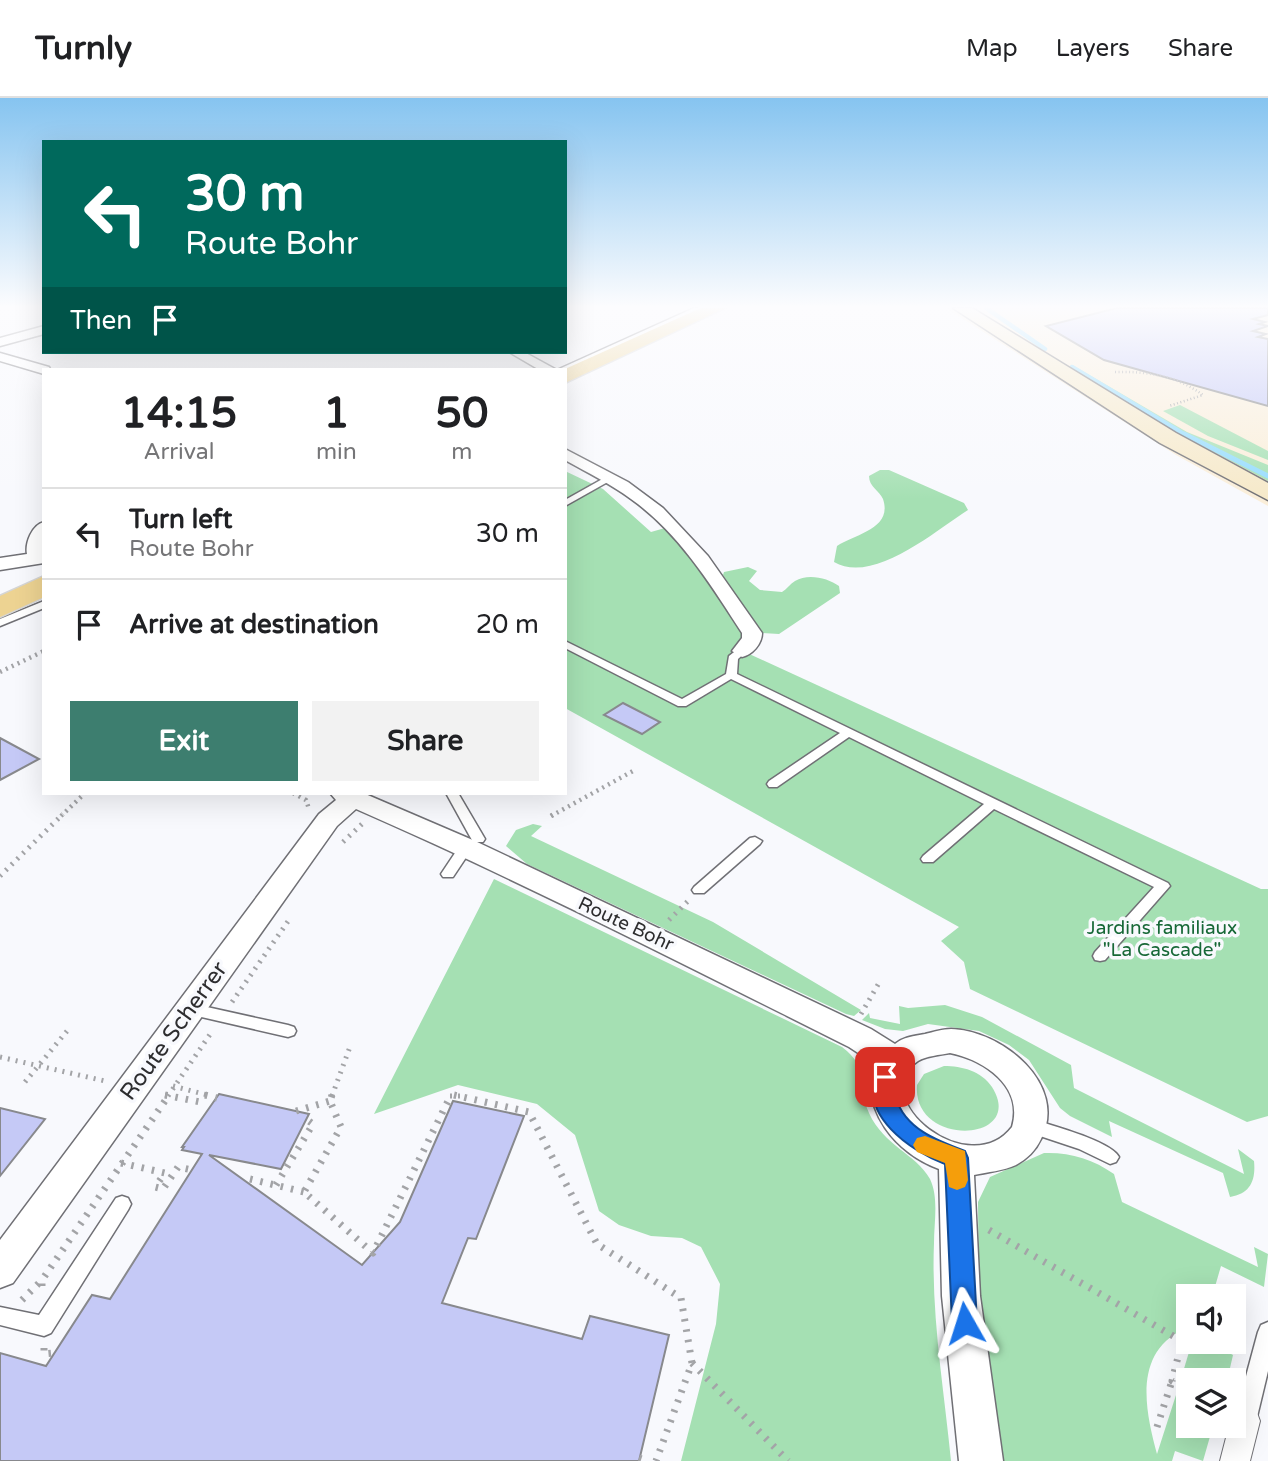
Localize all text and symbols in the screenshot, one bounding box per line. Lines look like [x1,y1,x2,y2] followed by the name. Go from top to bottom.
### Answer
[35,29,132,68] text: Turnly
[966,34,1018,63] text: Map
[1056,34,1130,63] text: Layers
[1168,34,1233,63] text: Share
[185,165,304,224] text: 30 m
[70,168,161,259] icon: left
[185,225,358,263] text: Route Bohr
[146,301,184,339] icon: arrive
[70,305,132,336] text: Then
[121,388,237,439] text: 14:15
[323,388,350,439] text: 1
[436,388,488,439] text: 50
[143,438,214,466] text: Arrival
[316,438,357,466] text: min
[451,438,472,466] text: m
[129,504,232,535] text: Turn left
[70,515,108,553] icon: left
[476,518,539,549] text: 30 m
[129,535,254,563] text: Route Bohr
[70,606,108,644] icon: arrive
[129,609,379,640] text: Arrive at destination
[476,609,539,640] text: 20 m
[70,701,298,781] button: Exit
[312,701,539,781] button: Share
[575,892,678,956] street label: Route Bohr
[1087,917,1237,961] park label: Jardins familiaux "La Cascade"
[114,956,234,1106] street label: Route Scherrer
[855,1047,915,1107] pin
[866,1058,904,1096] icon: arrive
[1176,1284,1246,1438] map controls
[1176,1284,1246,1354] button: sound
[928,1286,1002,1360] position arrow
[1176,1368,1246,1438] button: layers

